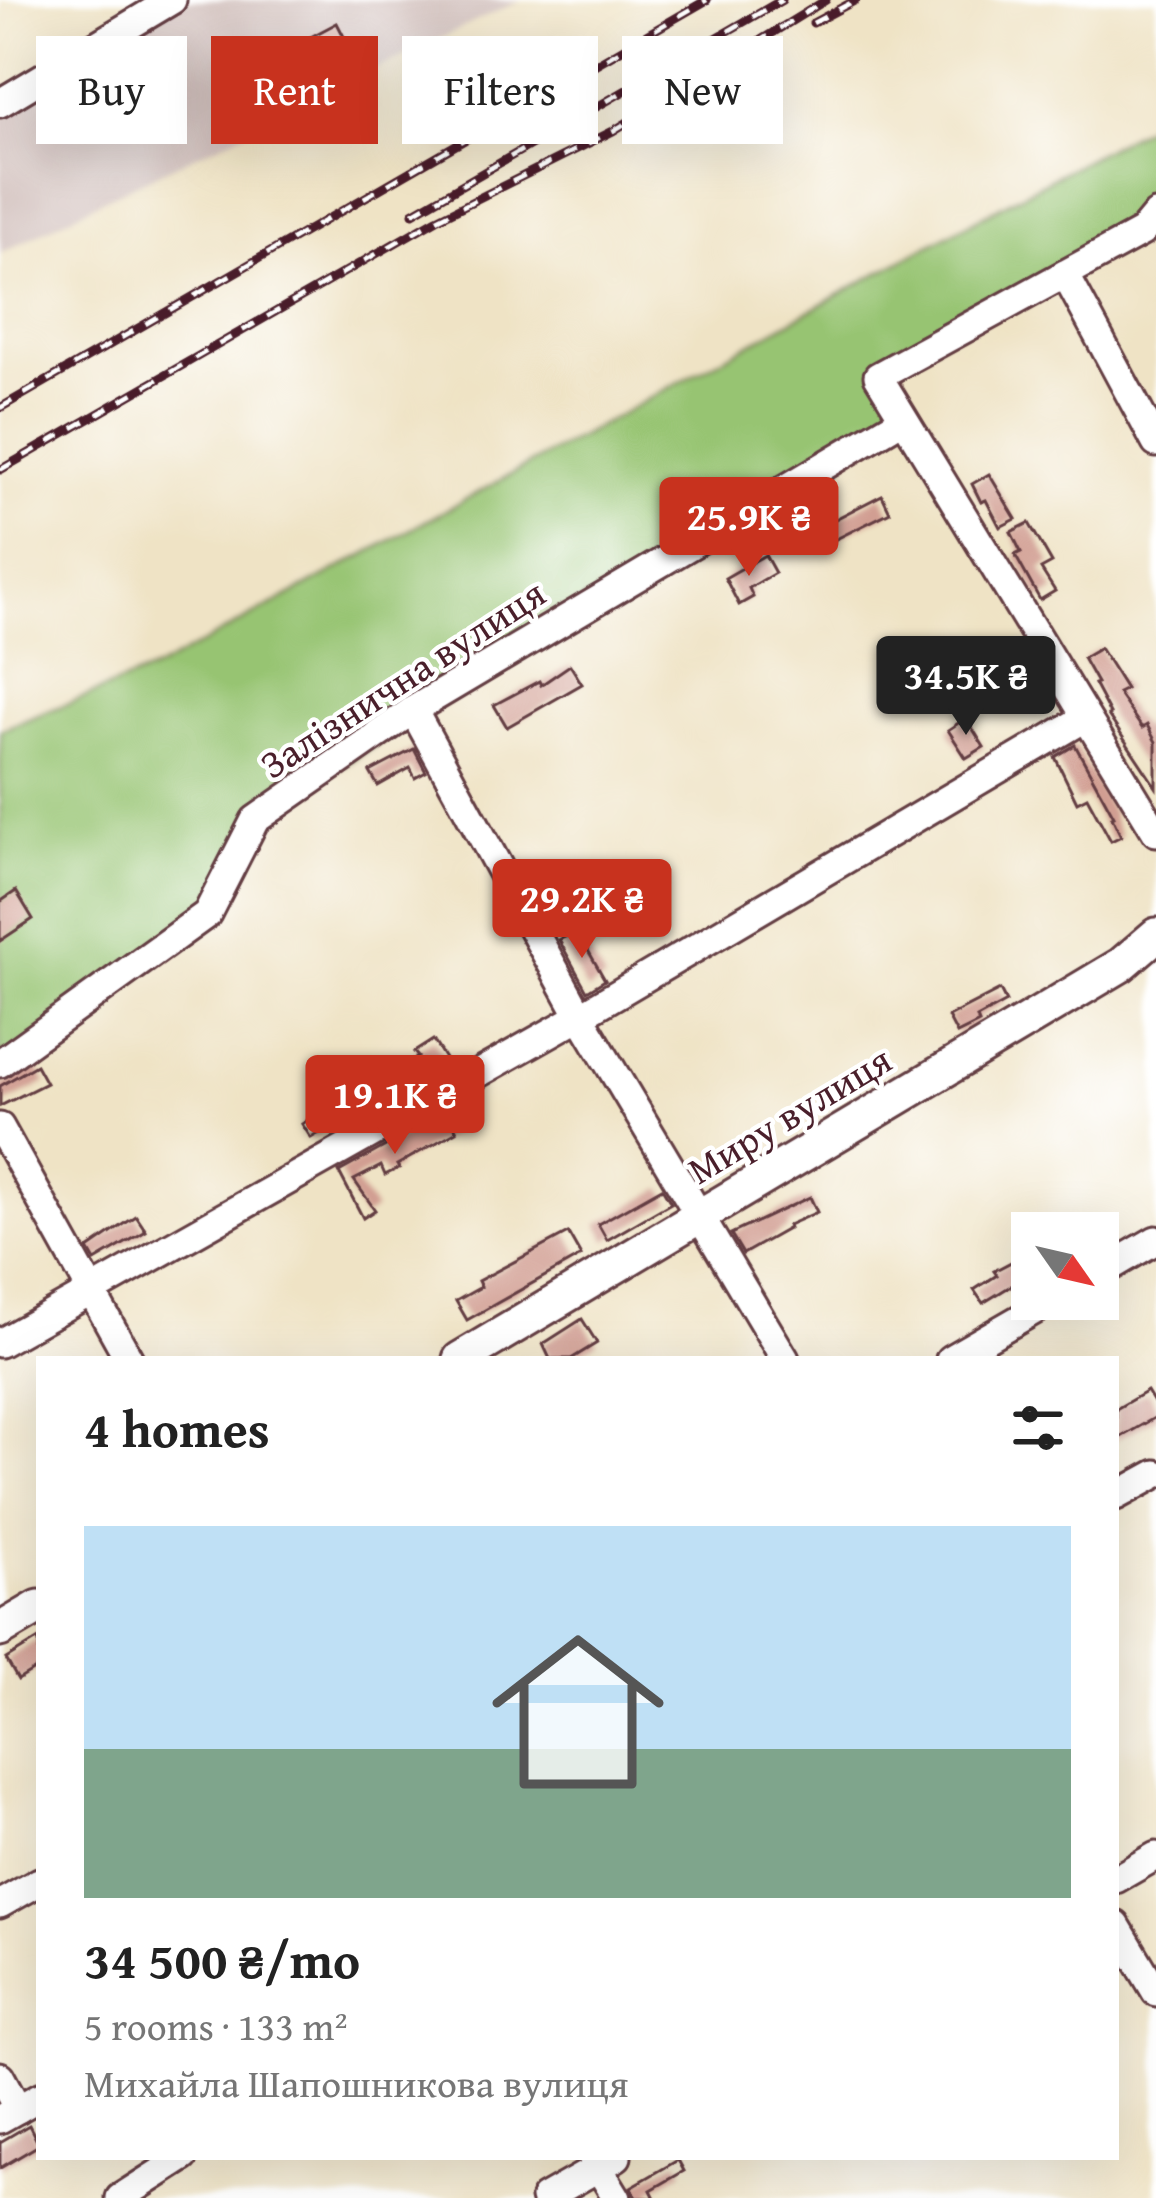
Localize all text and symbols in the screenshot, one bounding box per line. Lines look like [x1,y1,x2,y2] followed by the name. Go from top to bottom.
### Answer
[36,36,187,144] chip: Buy
[211,36,378,144] chip: Rent
[402,36,598,144] chip: Filters
[622,36,783,144] chip: New
[638,477,860,579] pin: 25.9K ₴
[686,487,812,544] text: 25.9K ₴
[248,564,556,792] street label: Залізнична вулиця
[855,636,1077,738] pin: 34.5K ₴
[903,646,1029,703] text: 34.5K ₴
[471,859,693,961] pin: 29.2K ₴
[519,869,645,926] text: 29.2K ₴
[676,1031,902,1197] street label: Миру вулиця
[284,1055,506,1157] pin: 19.1K ₴
[332,1065,458,1122] text: 19.1K ₴
[1011,1212,1119,1320] north arrow
[1011,1212,1119,1320] map controls
[84,1391,270,1466] text: 4 homes
[1005,1395,1071,1461] icon: filters
[470,1604,686,1820] icon: home
[84,1922,360,1997] text: 34 500 ₴/mo
[84,1997,348,2054] text: 5 rooms · 133 m²
[84,2054,628,2111] text: Михайла Шапошникова вулиця

